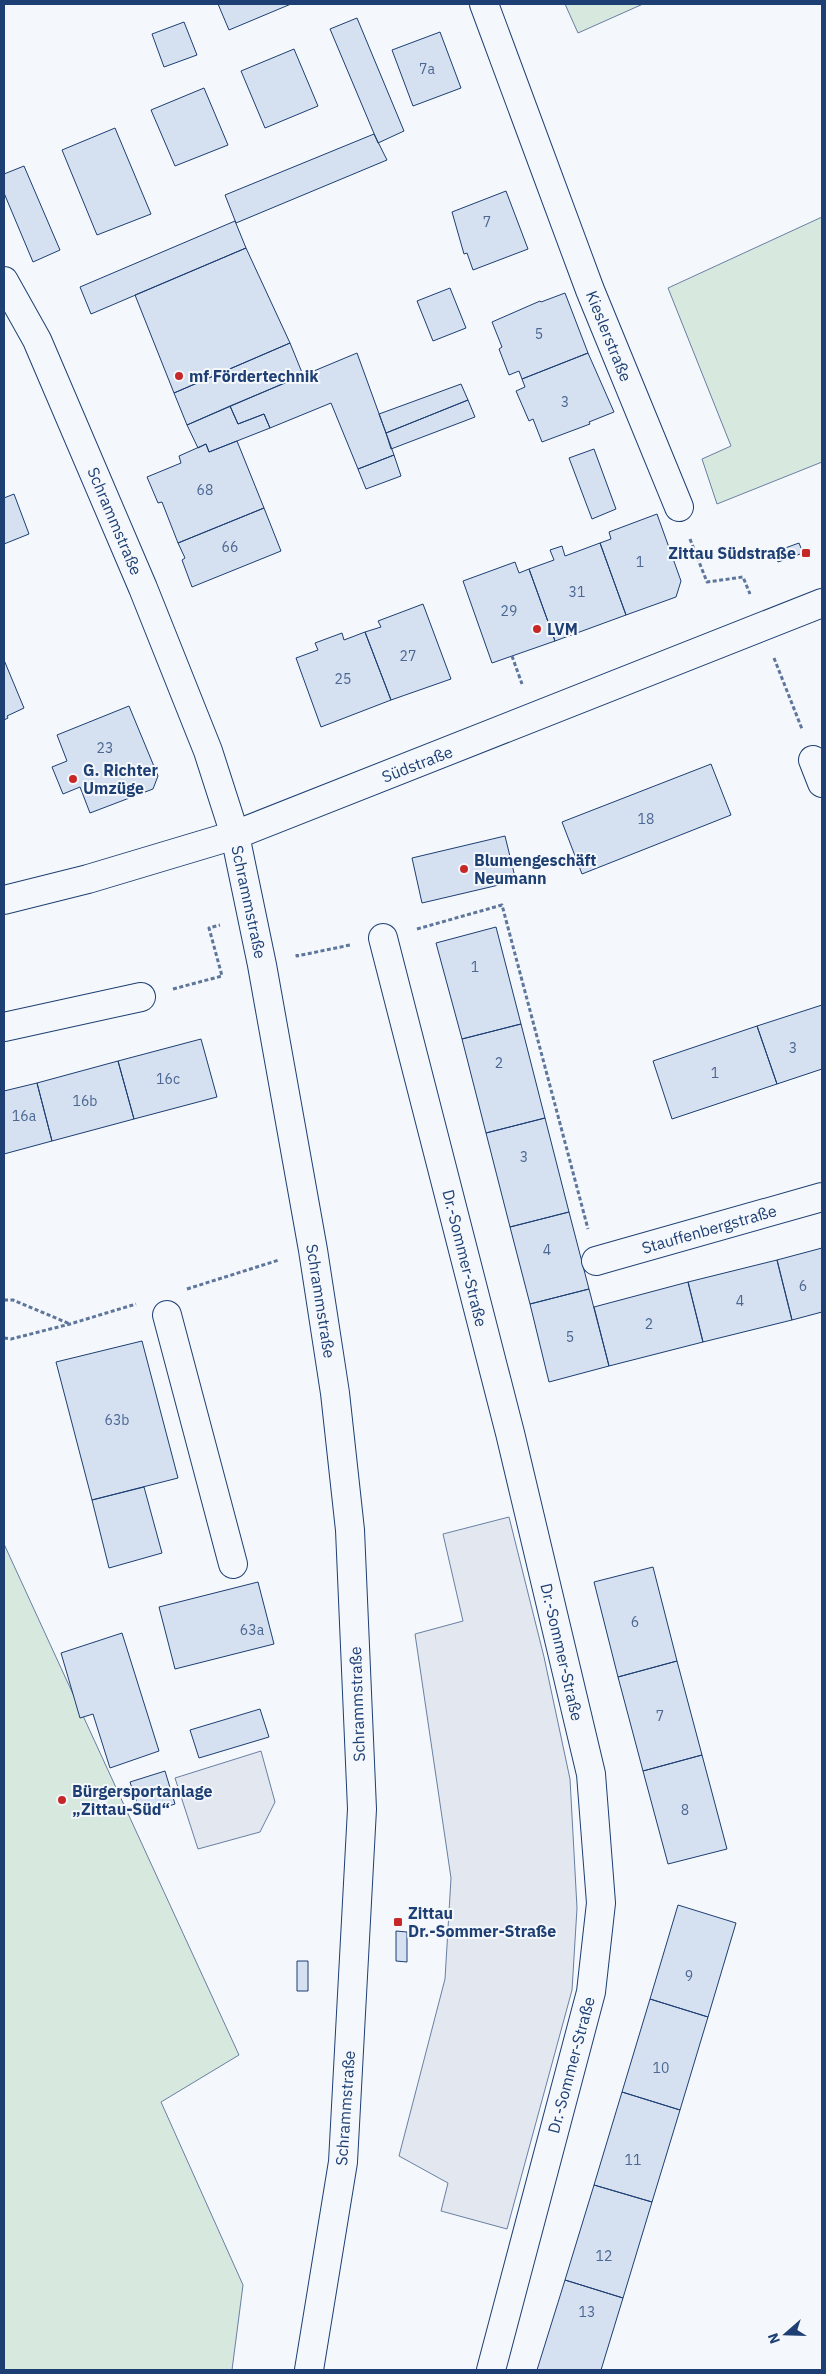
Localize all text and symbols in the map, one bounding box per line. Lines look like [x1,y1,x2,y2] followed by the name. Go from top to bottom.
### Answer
[419,60,435,78] house number: 7a
[483,213,491,231] house number: 7
[582,288,636,385] street label: Kieslerstraße
[535,325,543,343] house number: 5
[189,366,319,386] place label: mf Fördertechnik
[173,370,185,382] marker: mf Fördertechnik
[561,393,569,411] house number: 3
[83,464,147,578] street label: Schrammstraße
[197,481,213,499] house number: 68
[222,538,238,556] house number: 66
[668,543,796,563] place label: Zittau Südstraße
[800,547,812,559] marker: Zittau Südstraße
[636,553,644,571] house number: 1
[569,583,585,601] house number: 31
[501,602,517,620] house number: 29
[547,619,578,639] place label: LVM
[531,623,543,635] marker: LVM
[400,647,416,665] house number: 27
[335,670,351,688] house number: 25
[97,739,113,757] house number: 23
[379,741,455,787] street label: Südstraße
[83,760,158,798] place label: G. Richter Umzüge
[67,773,79,785] marker: G. Richter Umzüge
[638,810,654,828] house number: 18
[227,843,271,961] street label: Schrammstraße
[474,850,597,888] place label: Blumengeschäft Neumann
[458,863,470,875] marker: Blumengeschäft Neumann
[471,958,479,976] house number: 1
[789,1039,797,1057] house number: 3
[495,1054,503,1072] house number: 2
[711,1064,719,1082] house number: 1
[156,1070,180,1088] house number: 16c
[73,1092,97,1110] house number: 16b
[12,1107,37,1125] house number: 16a
[520,1148,528,1166] house number: 3
[438,1187,492,1329] street label: Dr.-Sommer-Straße
[639,1200,779,1258] street label: Stauffenbergstraße
[543,1241,551,1259] house number: 4
[302,1242,340,1360] street label: Schrammstraße
[799,1277,807,1295] house number: 6
[736,1292,744,1310] house number: 4
[645,1315,653,1333] house number: 2
[566,1328,574,1346] house number: 5
[105,1411,129,1429] house number: 63b
[536,1581,588,1723] street label: Dr.-Sommer-Straße
[631,1613,639,1631] house number: 6
[240,1621,265,1639] house number: 63a
[345,1646,369,1762] street label: Schrammstraße
[656,1707,664,1725] house number: 7
[72,1781,212,1819] place label: Bürgersportanlage „Zittau-Süd“
[56,1794,68,1806] marker: Bürgersportanlage „Zittau-Süd“
[681,1801,689,1819] house number: 8
[408,1903,556,1941] place label: Zittau Dr.-Sommer-Straße
[392,1916,404,1928] marker: Zittau Dr.-Sommer-Straße
[685,1967,693,1985] house number: 9
[543,1994,599,2136] street label: Dr.-Sommer-Straße
[331,2050,359,2166] street label: Schrammstraße
[653,2059,669,2077] house number: 10
[625,2151,641,2169] house number: 11
[596,2247,612,2265] house number: 12
[579,2303,595,2321] house number: 13
[761,2309,811,2359] north arrow
[764,2331,784,2346] text: N

